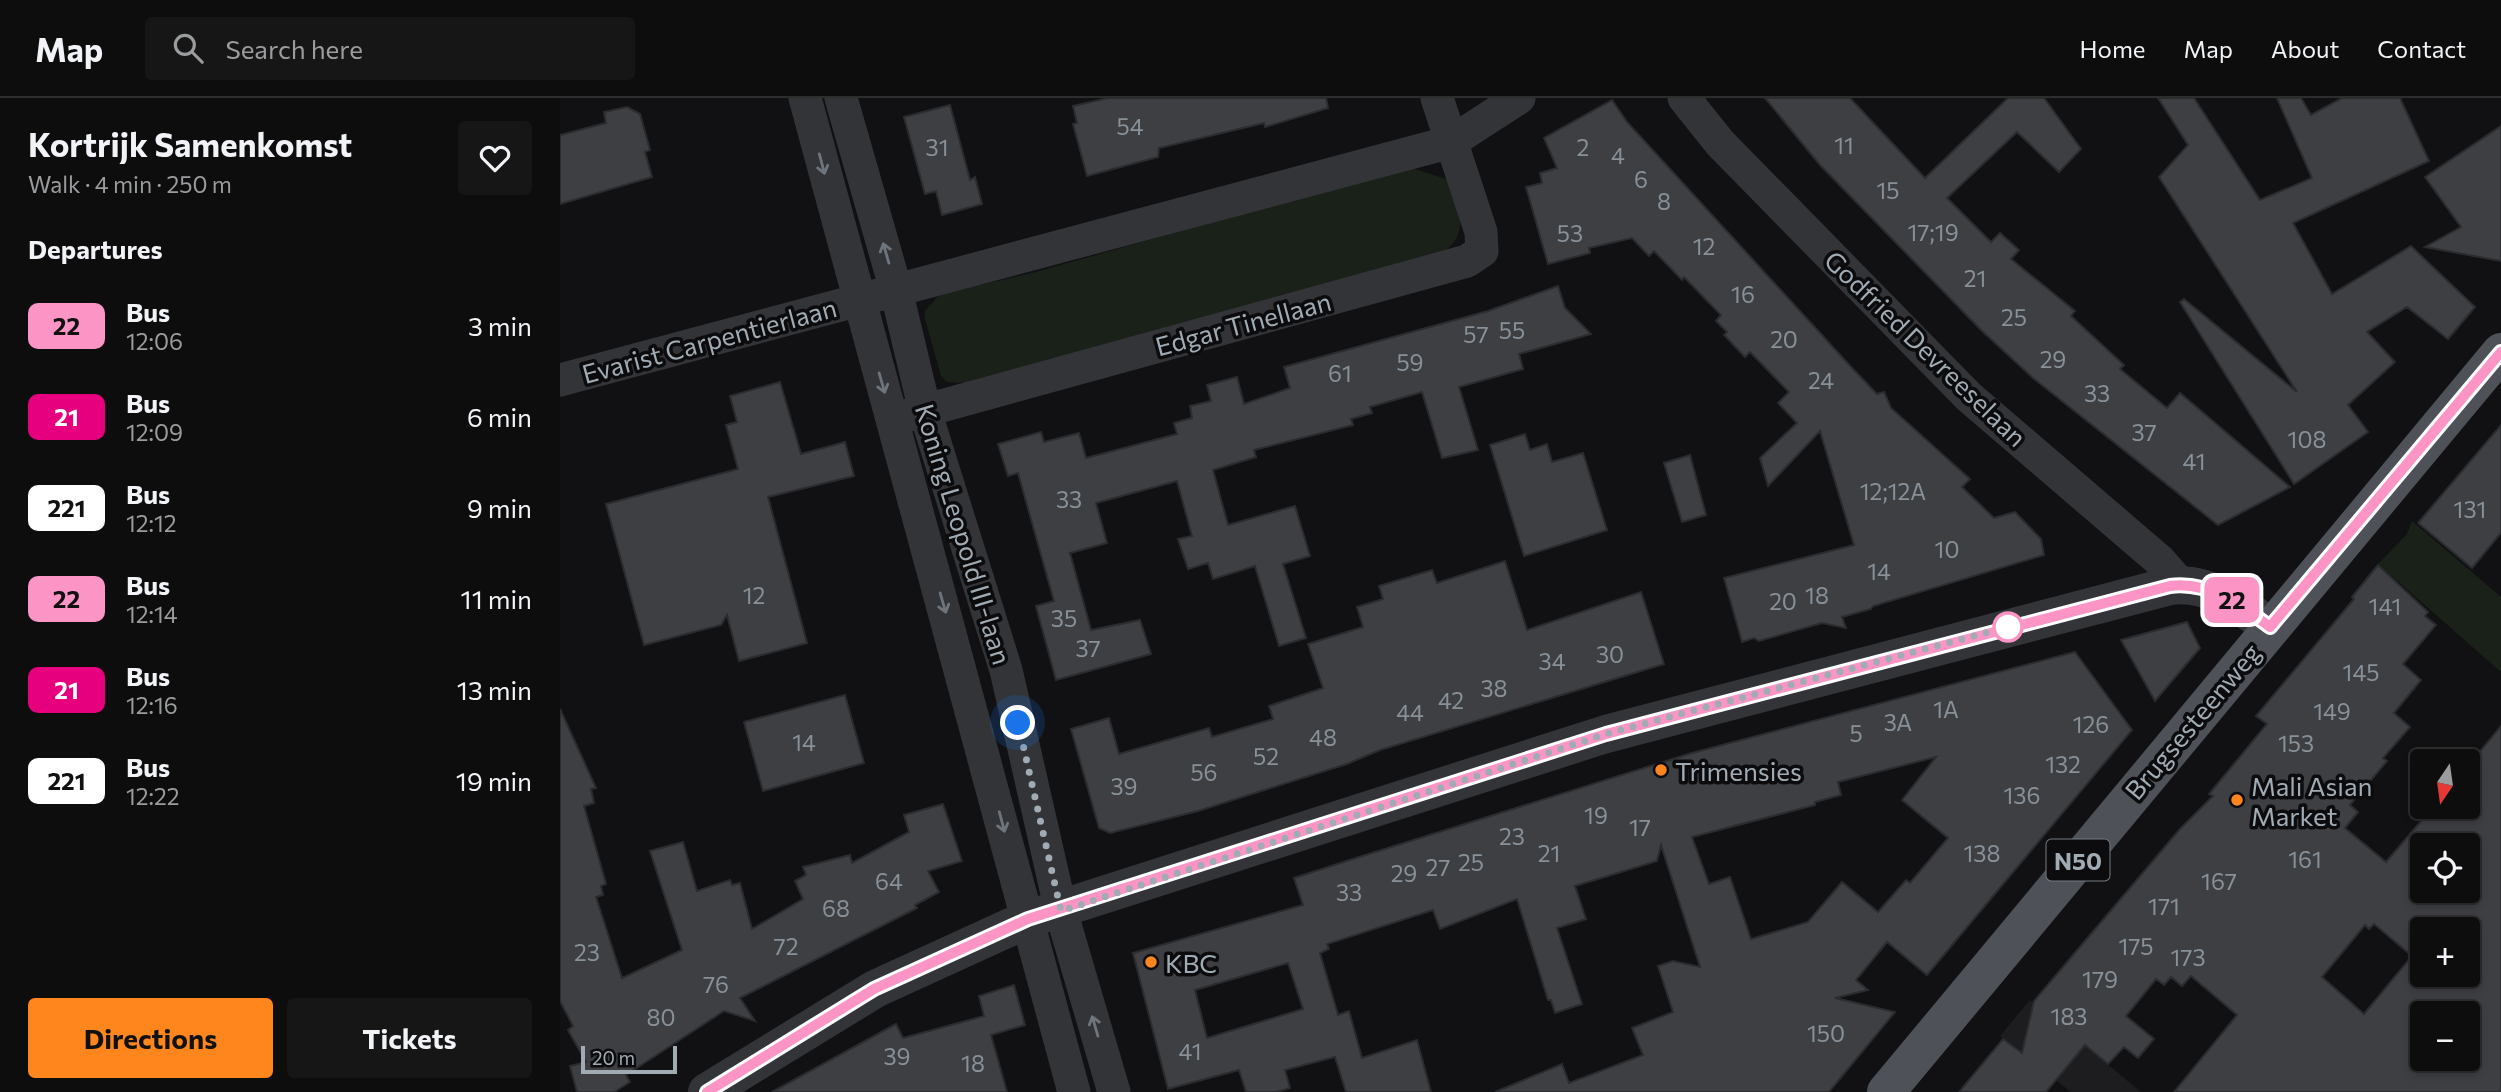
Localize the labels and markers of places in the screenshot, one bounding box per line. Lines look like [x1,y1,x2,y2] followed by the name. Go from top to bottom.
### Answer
[1993,612,2023,642] unlabelled marker
[1675,755,1802,786] place label: Trimensies
[1653,762,1669,778] marker: Trimensies
[2251,770,2372,831] place label: Mali Asian Market
[2229,792,2245,808] marker: Mali Asian Market
[1165,947,1217,978] place label: KBC
[1143,954,1159,970] marker: KBC

